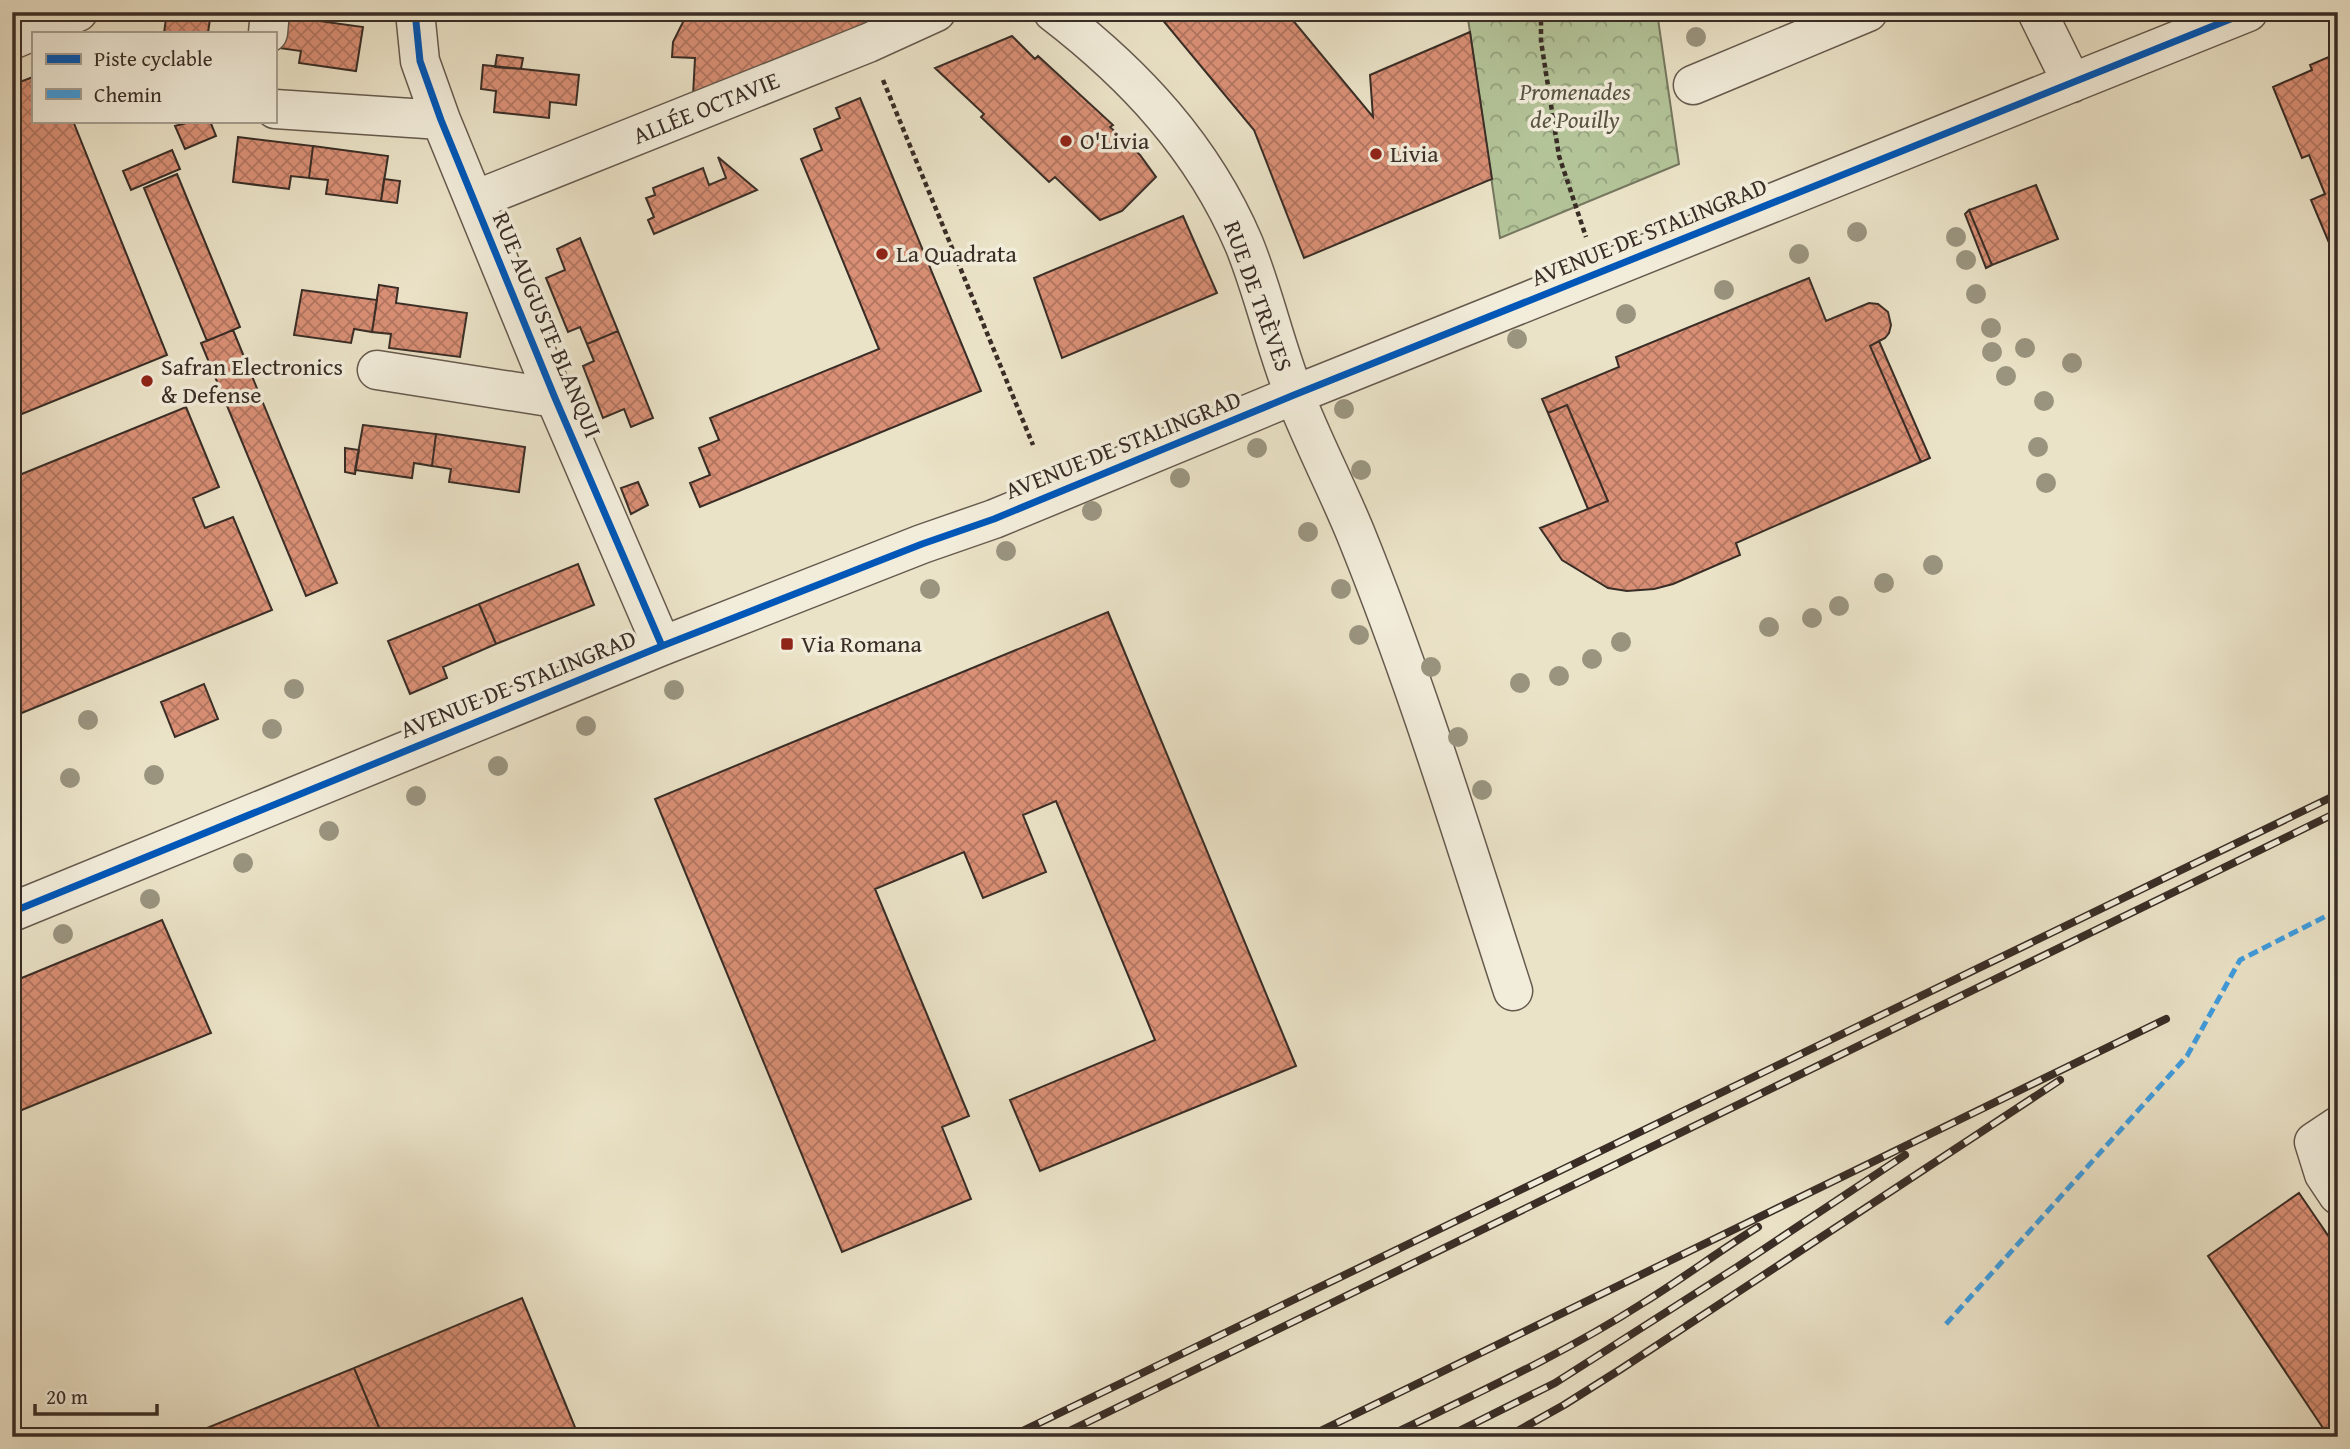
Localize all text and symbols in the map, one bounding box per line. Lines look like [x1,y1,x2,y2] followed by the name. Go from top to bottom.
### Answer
[32,32,276,122] legend
[94,43,213,74] text: Piste cyclable
[627,62,784,153] street label: ALLÉE OCTAVIE
[1518,74,1631,137] park label: Promenades de Pouilly
[94,79,162,110] text: Chemin
[1080,123,1150,158] place label: O'Livia
[1058,133,1074,149] marker: O'Livia
[1390,136,1439,171] place label: Livia
[1368,146,1384,162] marker: Livia
[1526,168,1772,295] street label: AVENUE DE STALINGRAD
[484,206,611,443] street label: RUE AUGUSTE BLANQUI
[1215,216,1302,376] street label: RUE DE TRÈVES
[896,236,1018,271] place label: La Quadrata
[874,246,890,262] marker: La Quadrata
[161,349,343,412] place label: Safran Electronics & Defense
[139,373,155,389] marker: Safran Electronics & Defense
[1000,381,1246,508] street label: AVENUE DE STALINGRAD
[395,620,641,747] street label: AVENUE DE STALINGRAD
[801,626,923,661] place label: Via Romana
[779,636,795,652] marker: Via Romana
[35,1372,158,1416] scale bar
[46,1381,88,1412] text: 20 m

